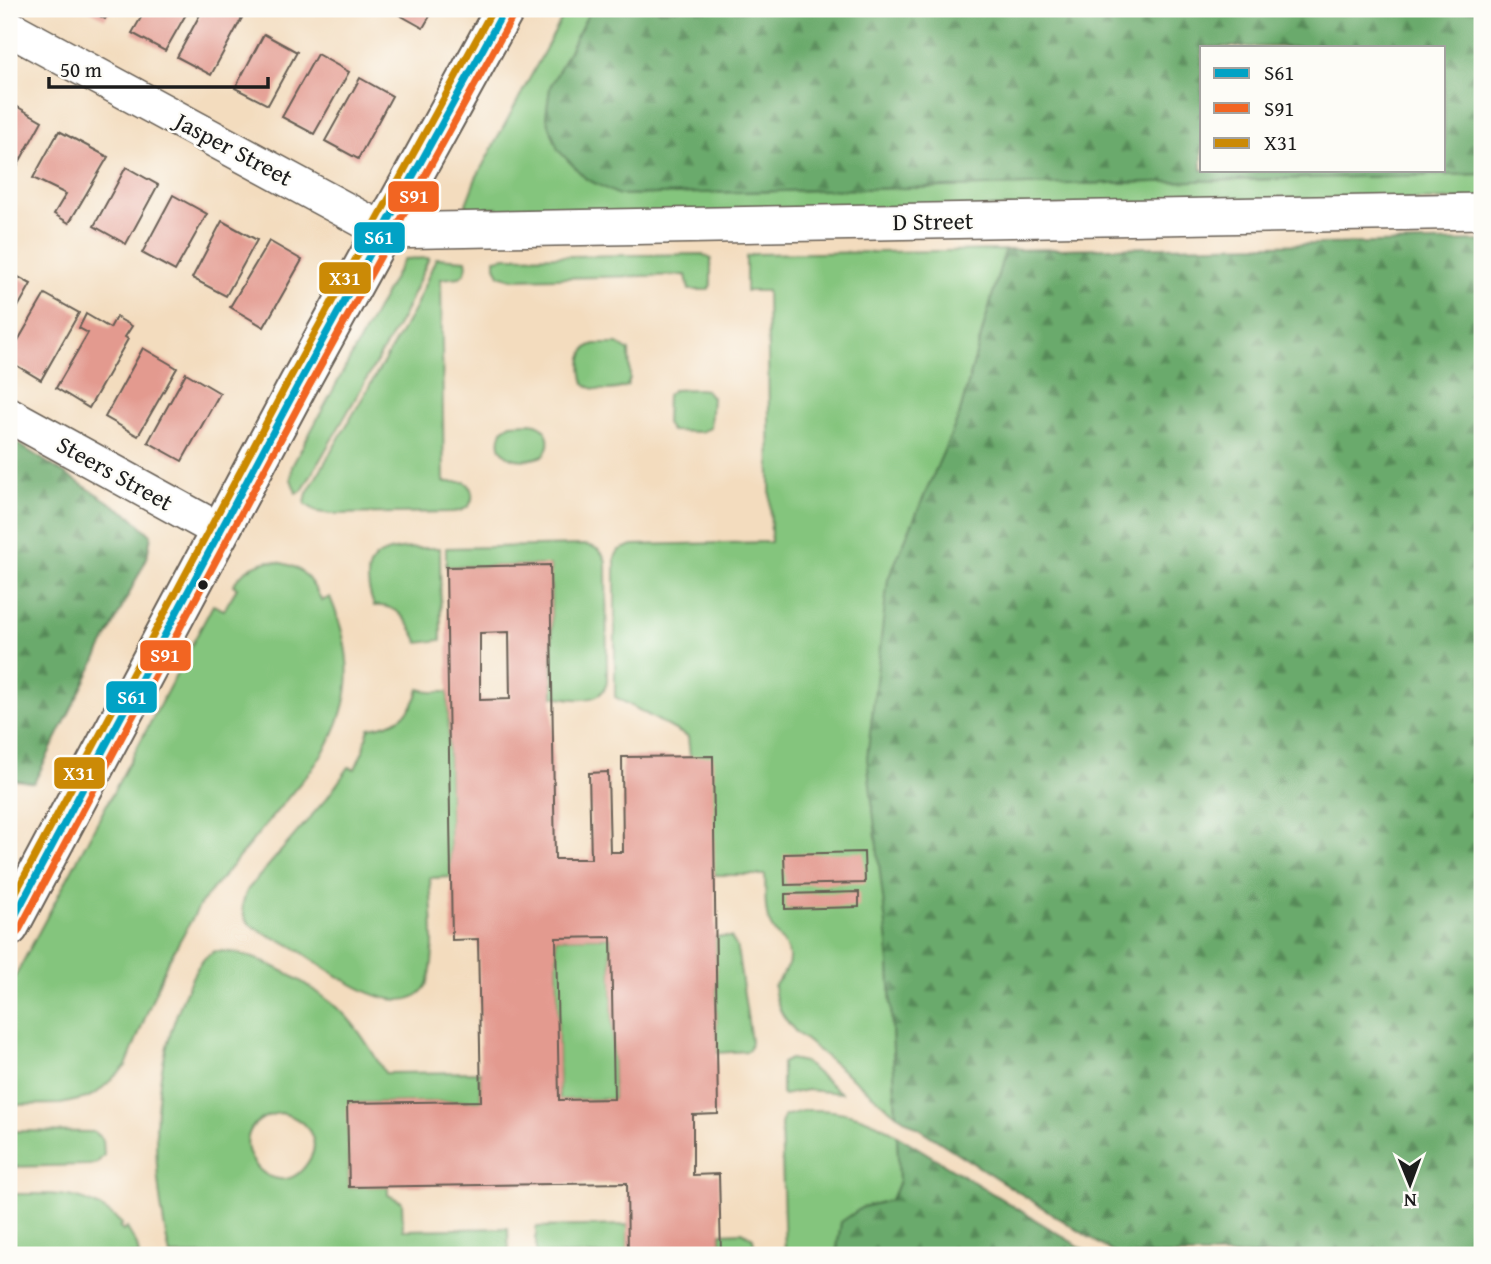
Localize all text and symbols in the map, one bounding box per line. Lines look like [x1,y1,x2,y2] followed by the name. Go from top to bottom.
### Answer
[49,46,268,90] scale bar
[1200,46,1446,172] legend
[60,54,102,85] text: 50 m
[1264,57,1294,88] text: S61
[1264,93,1294,124] text: S91
[166,102,299,195] street label: Jasper Street
[1264,127,1297,158] text: X31
[387,180,440,213] line badge: S91
[399,182,429,210] text: S91
[892,203,974,239] street label: D Street
[353,221,406,254] line badge: S61
[364,223,394,251] text: S61
[318,261,372,295] line badge: X31
[329,264,361,292] text: X31
[50,427,180,520] street label: Steers Street
[196,578,210,592] unlabelled marker
[139,639,192,672] line badge: S91
[150,641,180,669] text: S91
[105,680,158,714] line badge: S61
[117,683,147,711] text: S61
[53,756,106,790] line badge: X31
[63,759,95,787] text: X31
[1376,1148,1446,1218] north arrow
[1403,1187,1417,1215] text: N

